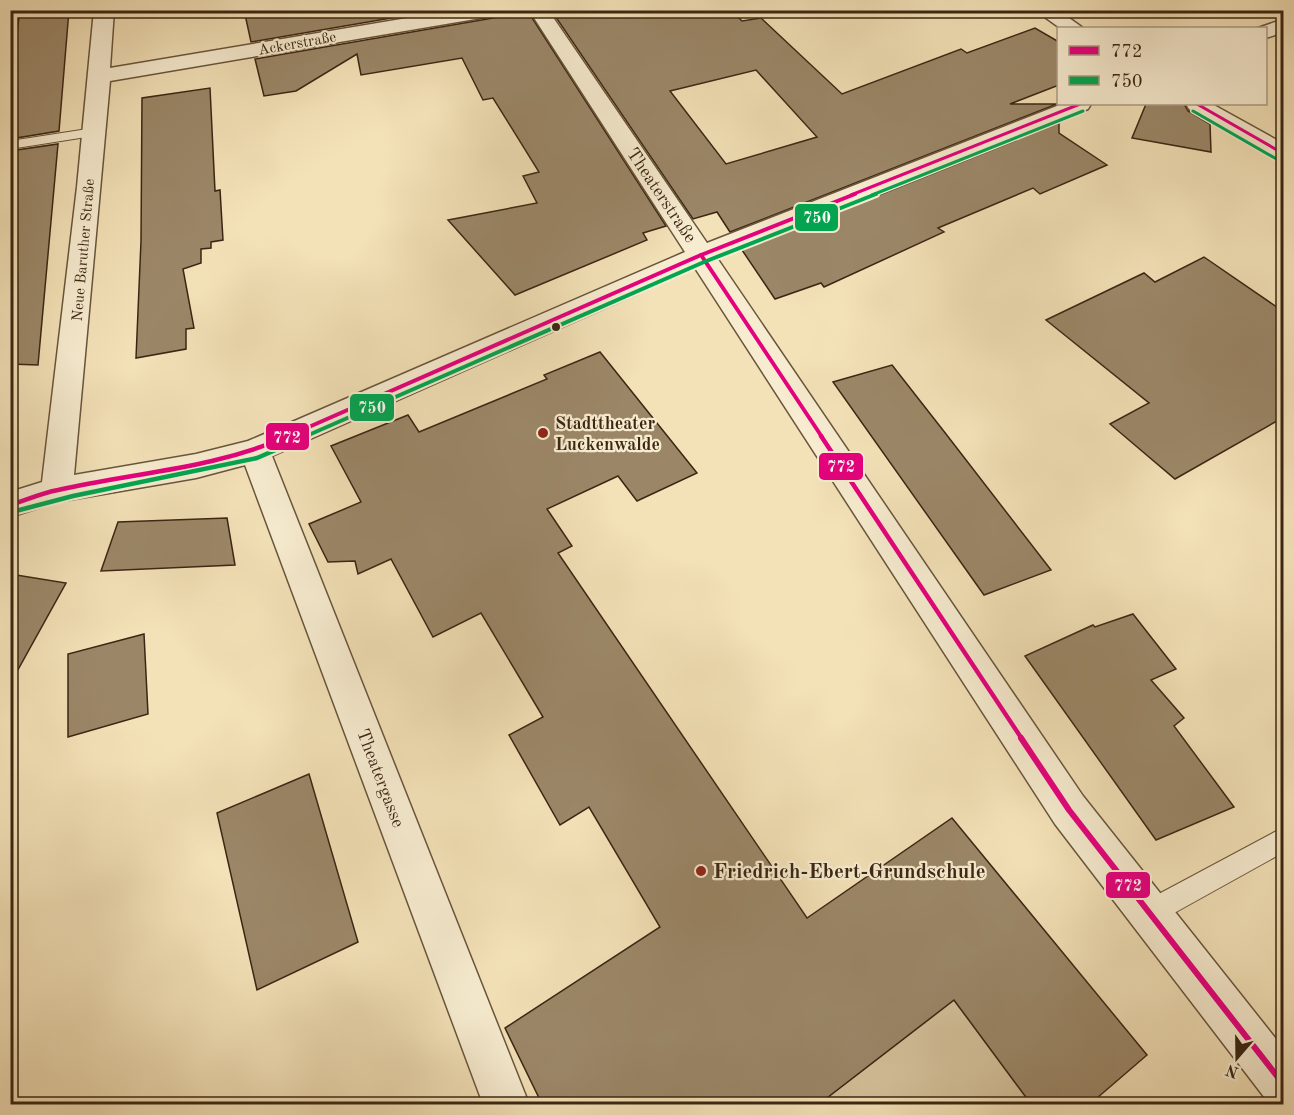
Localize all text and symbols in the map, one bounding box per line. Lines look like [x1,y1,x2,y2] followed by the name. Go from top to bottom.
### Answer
[1057,27,1267,105] legend
[257,30,338,59] street label: Ackerstraße
[1111,43,1142,61] text: 772
[1111,73,1142,91] text: 750
[623,145,699,246] street label: Theaterstraße
[71,178,98,322] street label: Neue Baruther Straße
[794,203,839,232] line badge: 750
[803,211,831,227] text: 750
[550,321,562,333] unlabelled marker
[349,393,395,422] line badge: 750
[358,401,386,417] text: 750
[555,415,660,454] place label: Stadttheater Luckenwalde
[265,422,310,451] line badge: 772
[536,426,550,440] marker: Stadttheater Luckenwalde
[273,431,301,447] text: 772
[818,452,864,481] line badge: 772
[827,460,855,476] text: 772
[353,726,407,830] street label: Theatergasse
[713,862,986,883] place label: Friedrich-Ebert-Grundschule
[694,864,708,878] marker: Friedrich-Ebert-Grundschule
[1105,871,1151,899] line badge: 772
[1114,879,1142,895] text: 772
[1207,1028,1267,1088] north arrow
[1223,1060,1241,1080] text: N

